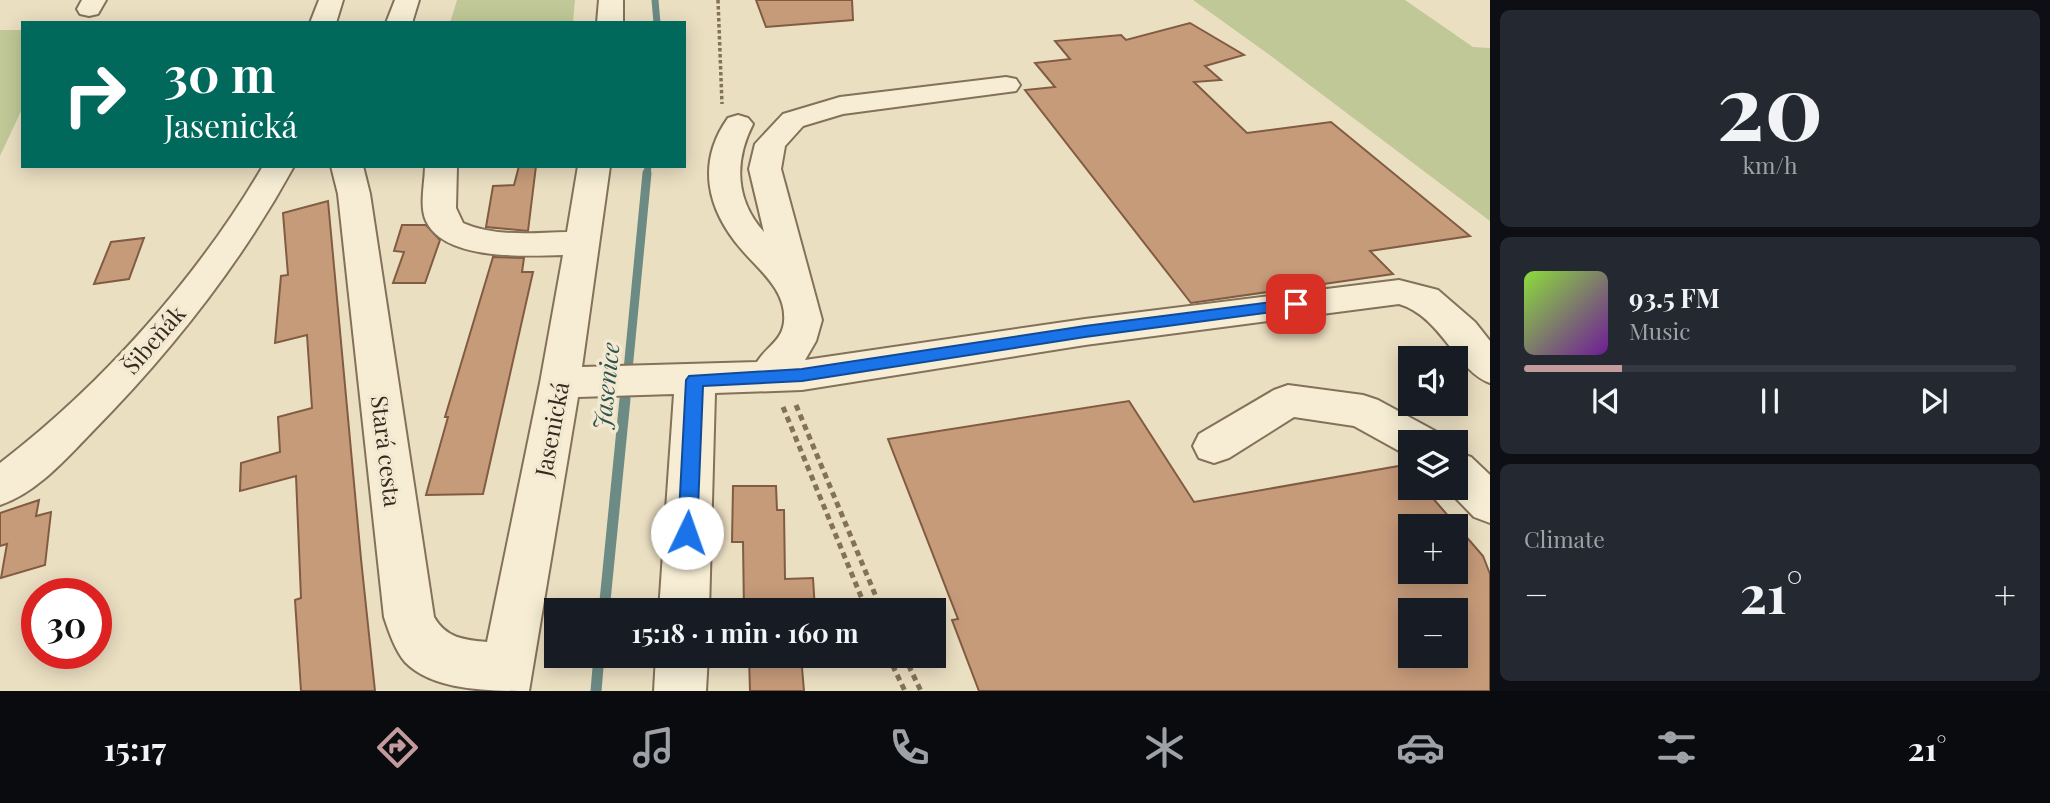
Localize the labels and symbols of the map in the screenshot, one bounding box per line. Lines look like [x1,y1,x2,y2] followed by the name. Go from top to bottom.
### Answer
[1266,274,1326,334] pin
[115,298,192,380] street label: Šibeňák
[584,341,626,431] water label: Jasenice
[526,378,575,480] street label: Jasenická
[365,394,409,509] street label: Stará cesta
[650,496,724,570] position arrow
[21,578,112,669] speed limit sign: 30

